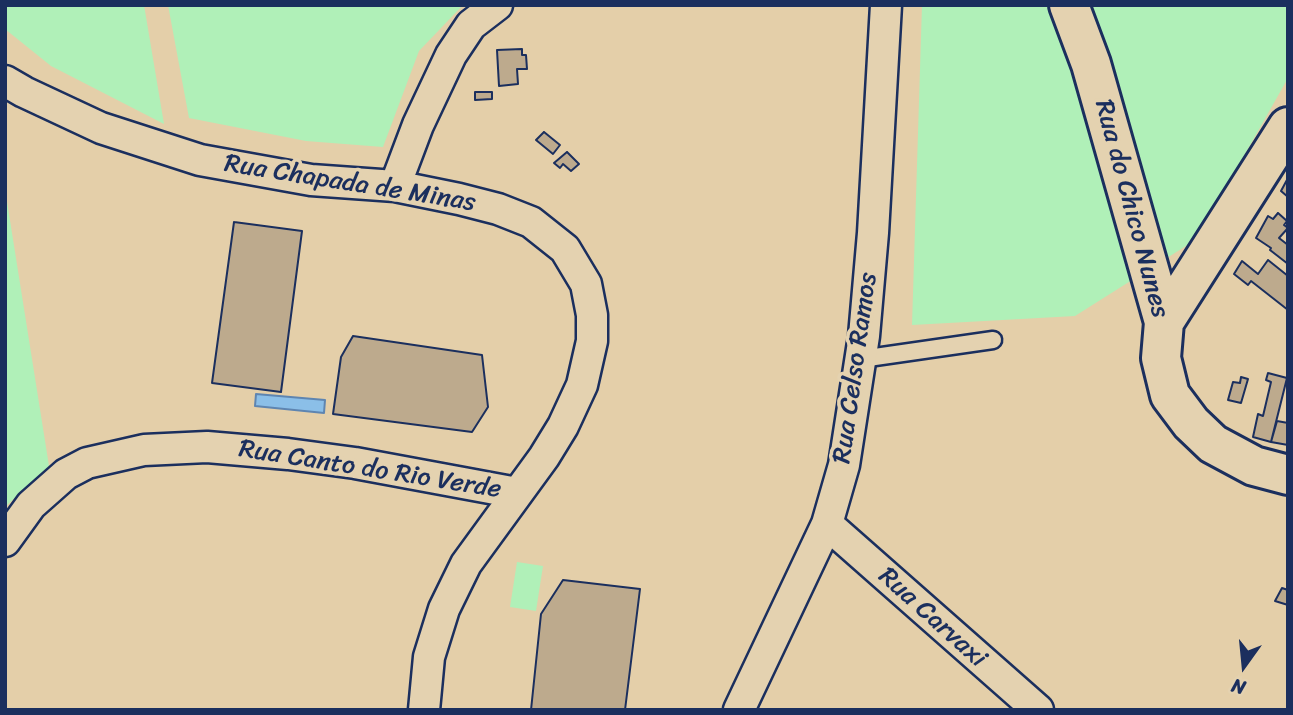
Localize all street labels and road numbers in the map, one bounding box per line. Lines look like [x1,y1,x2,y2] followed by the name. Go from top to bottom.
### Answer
[1087,97,1175,321] street label: Rua do Chico Nunes
[222,149,478,219] street label: Rua Chapada de Minas
[827,271,885,465] street label: Rua Celso Ramos
[237,434,503,506] street label: Rua Canto do Rio Verde
[871,561,993,675] street label: Rua Carvaxi

